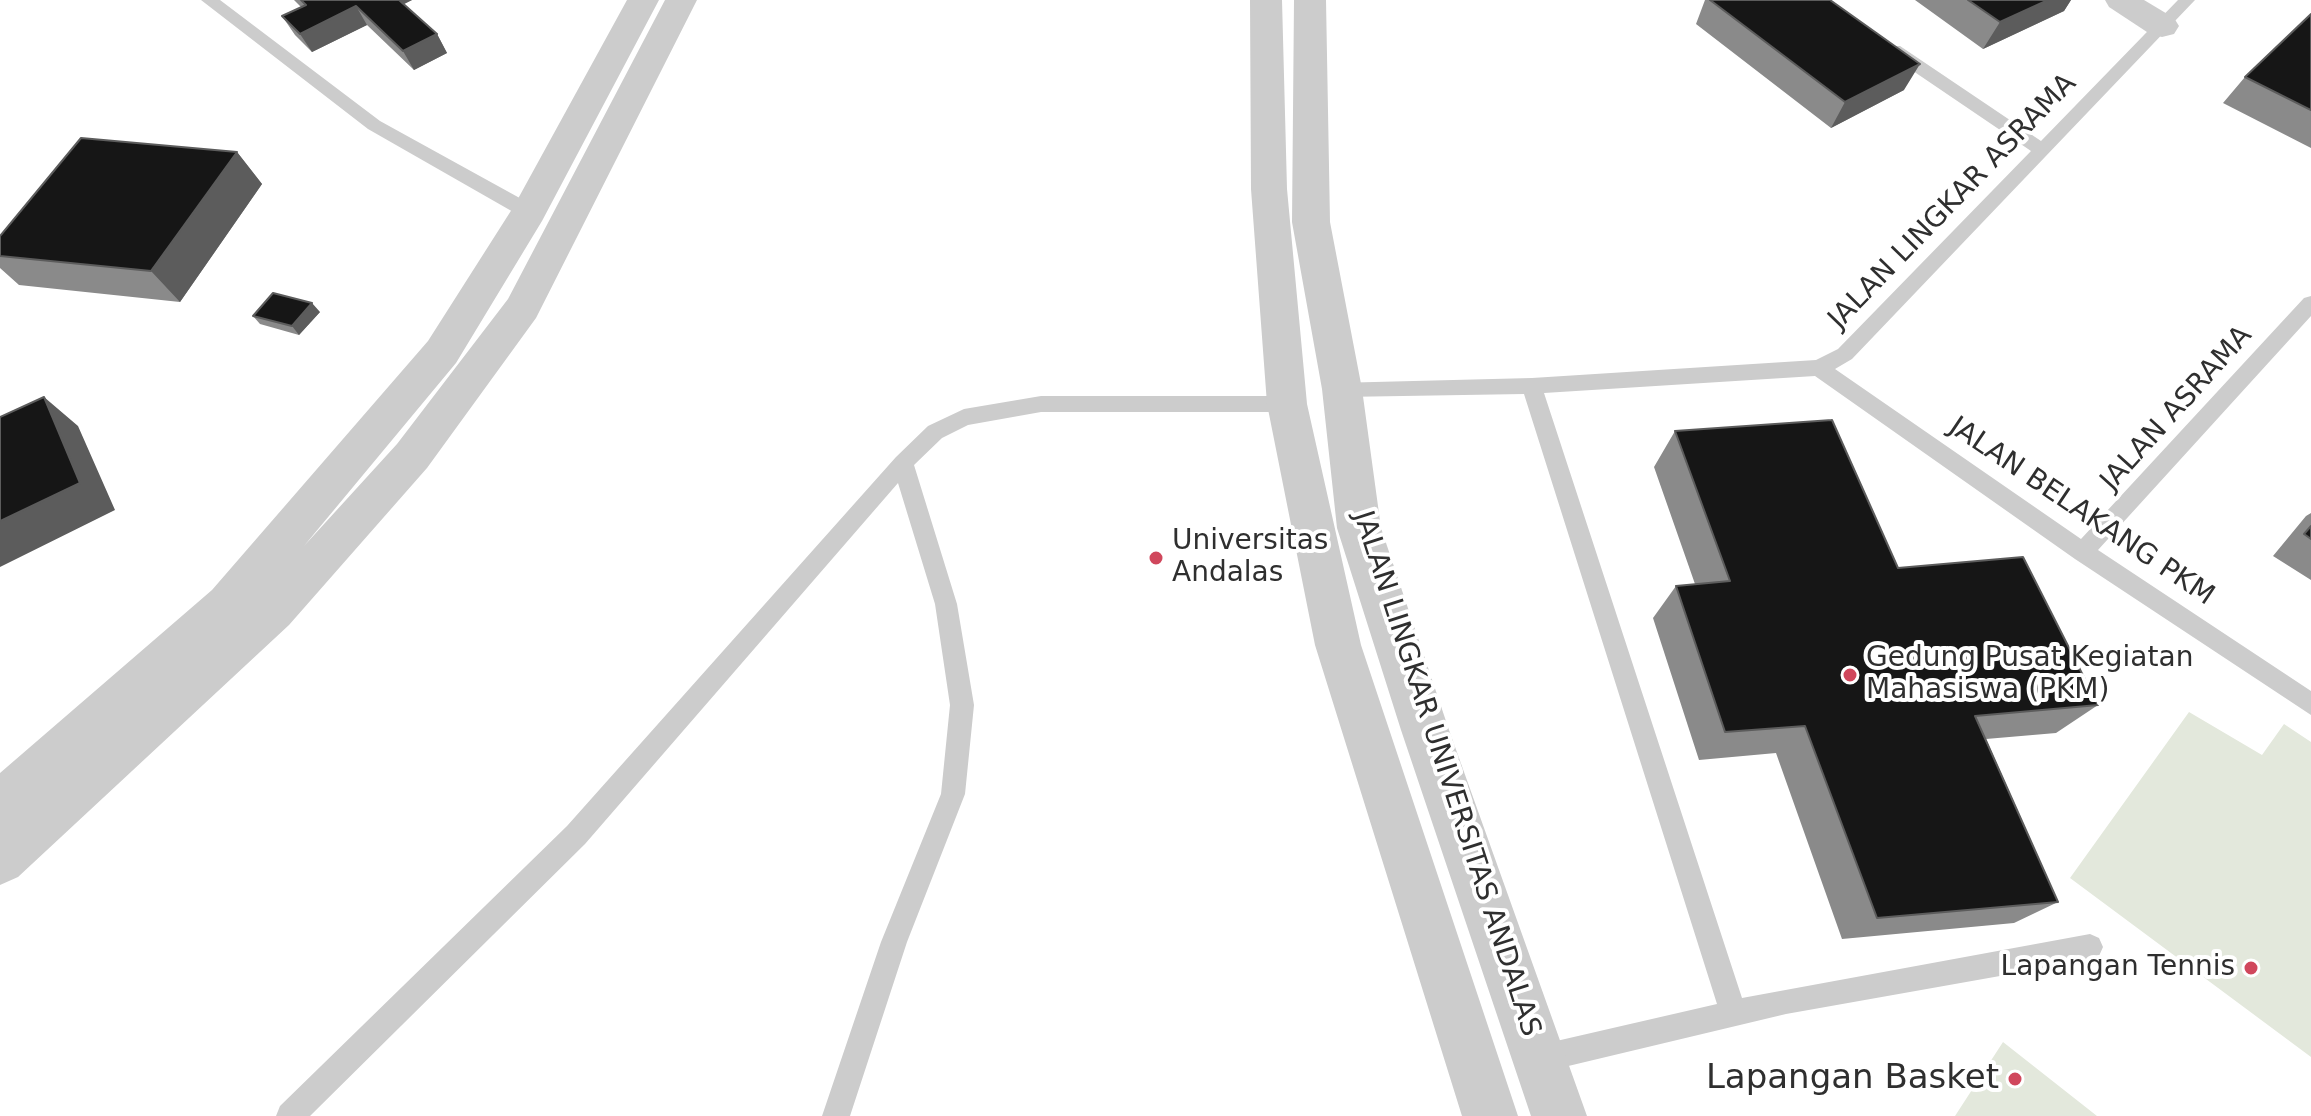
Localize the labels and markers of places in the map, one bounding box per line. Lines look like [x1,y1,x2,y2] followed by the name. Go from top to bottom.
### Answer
[1172,525,1328,591] place label: Universitas Andalas
[1147,549,1165,567] marker: Universitas Andalas
[1866,642,2193,708] place label: Gedung Pusat Kegiatan Mahasiswa (PKM)
[1841,666,1859,684] marker: Gedung Pusat Kegiatan Mahasiswa (PKM)
[2001,951,2235,985] place label: Lapangan Tennis
[2242,959,2260,977] marker: Lapangan Tennis
[1706,1059,1999,1099] place label: Lapangan Basket
[2006,1070,2024,1088] marker: Lapangan Basket

